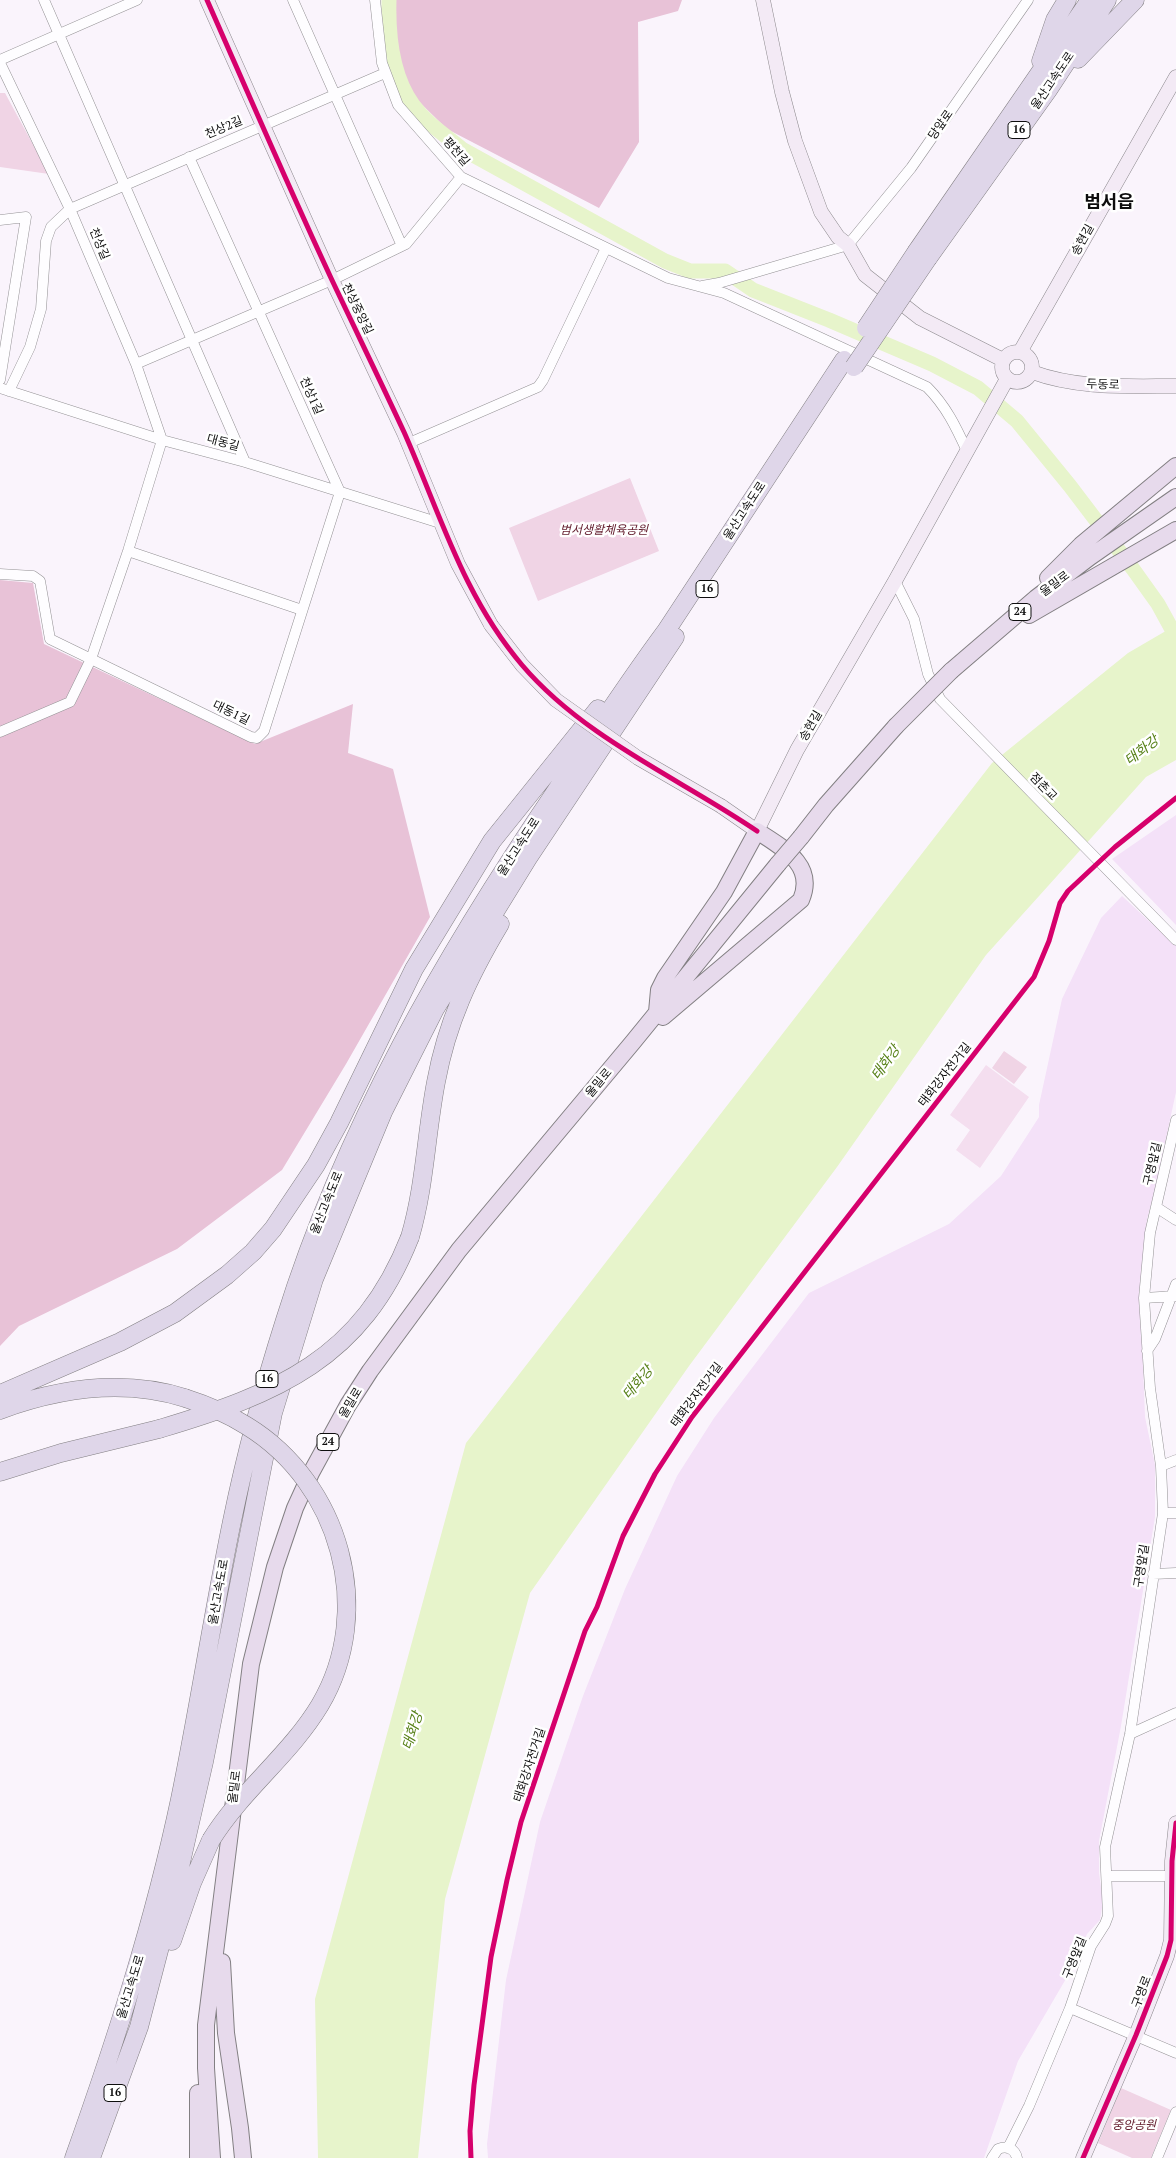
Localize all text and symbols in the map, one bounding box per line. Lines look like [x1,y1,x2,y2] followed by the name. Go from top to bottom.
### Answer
[1029,50,1077,112] street label: 울산고속도로
[926,107,956,143] street label: 당앞로
[203,114,245,142] street label: 천상2길
[1008,122,1030,138] road number: 16
[440,135,472,169] street label: 평천길
[1084,192,1134,214] district label: 범서읍
[1069,222,1097,258] street label: 송현길
[86,226,112,262] street label: 천상길
[338,281,376,337] street label: 천상중앙길
[296,375,326,417] street label: 천상1길
[1086,377,1120,393] street label: 두동로
[205,432,241,454] street label: 대동길
[721,479,769,543] street label: 울산고속도로
[560,524,648,538] park label: 범서생활체육공원
[1037,568,1073,600] street label: 울밀로
[696,580,718,598] road number: 16
[1009,604,1031,620] road number: 24
[210,698,252,728] street label: 대동1길
[796,708,826,744] street label: 송현길
[1122,732,1162,770] water label: 태화강
[1026,770,1060,804] street label: 점촌교
[495,815,543,879] street label: 울산고속도로
[916,1040,974,1110] street label: 태화강자전거길
[868,1042,904,1084] water label: 태화강
[583,1066,615,1100] street label: 울밀로
[1141,1141,1165,1187] street label: 구영앞길
[308,1170,346,1236] street label: 울산고속도로
[668,1360,726,1430] street label: 태화강자전거길
[619,1363,657,1403] water label: 태화강
[256,1370,278,1388] road number: 16
[336,1385,366,1421] street label: 울밀로
[317,1434,339,1450] road number: 24
[1131,1543,1153,1589] street label: 구영앞길
[206,1558,232,1626] street label: 울산고속도로
[399,1710,427,1752] water label: 태화강
[511,1726,549,1804] street label: 태화강자전거길
[226,1770,244,1804] street label: 울밀로
[1060,1935,1090,1981] street label: 구영앞길
[114,1953,148,2021] street label: 울산고속도로
[1129,1974,1155,2010] street label: 구영로
[104,2084,126,2102] road number: 16
[1112,2119,1156,2133] park label: 중앙공원

